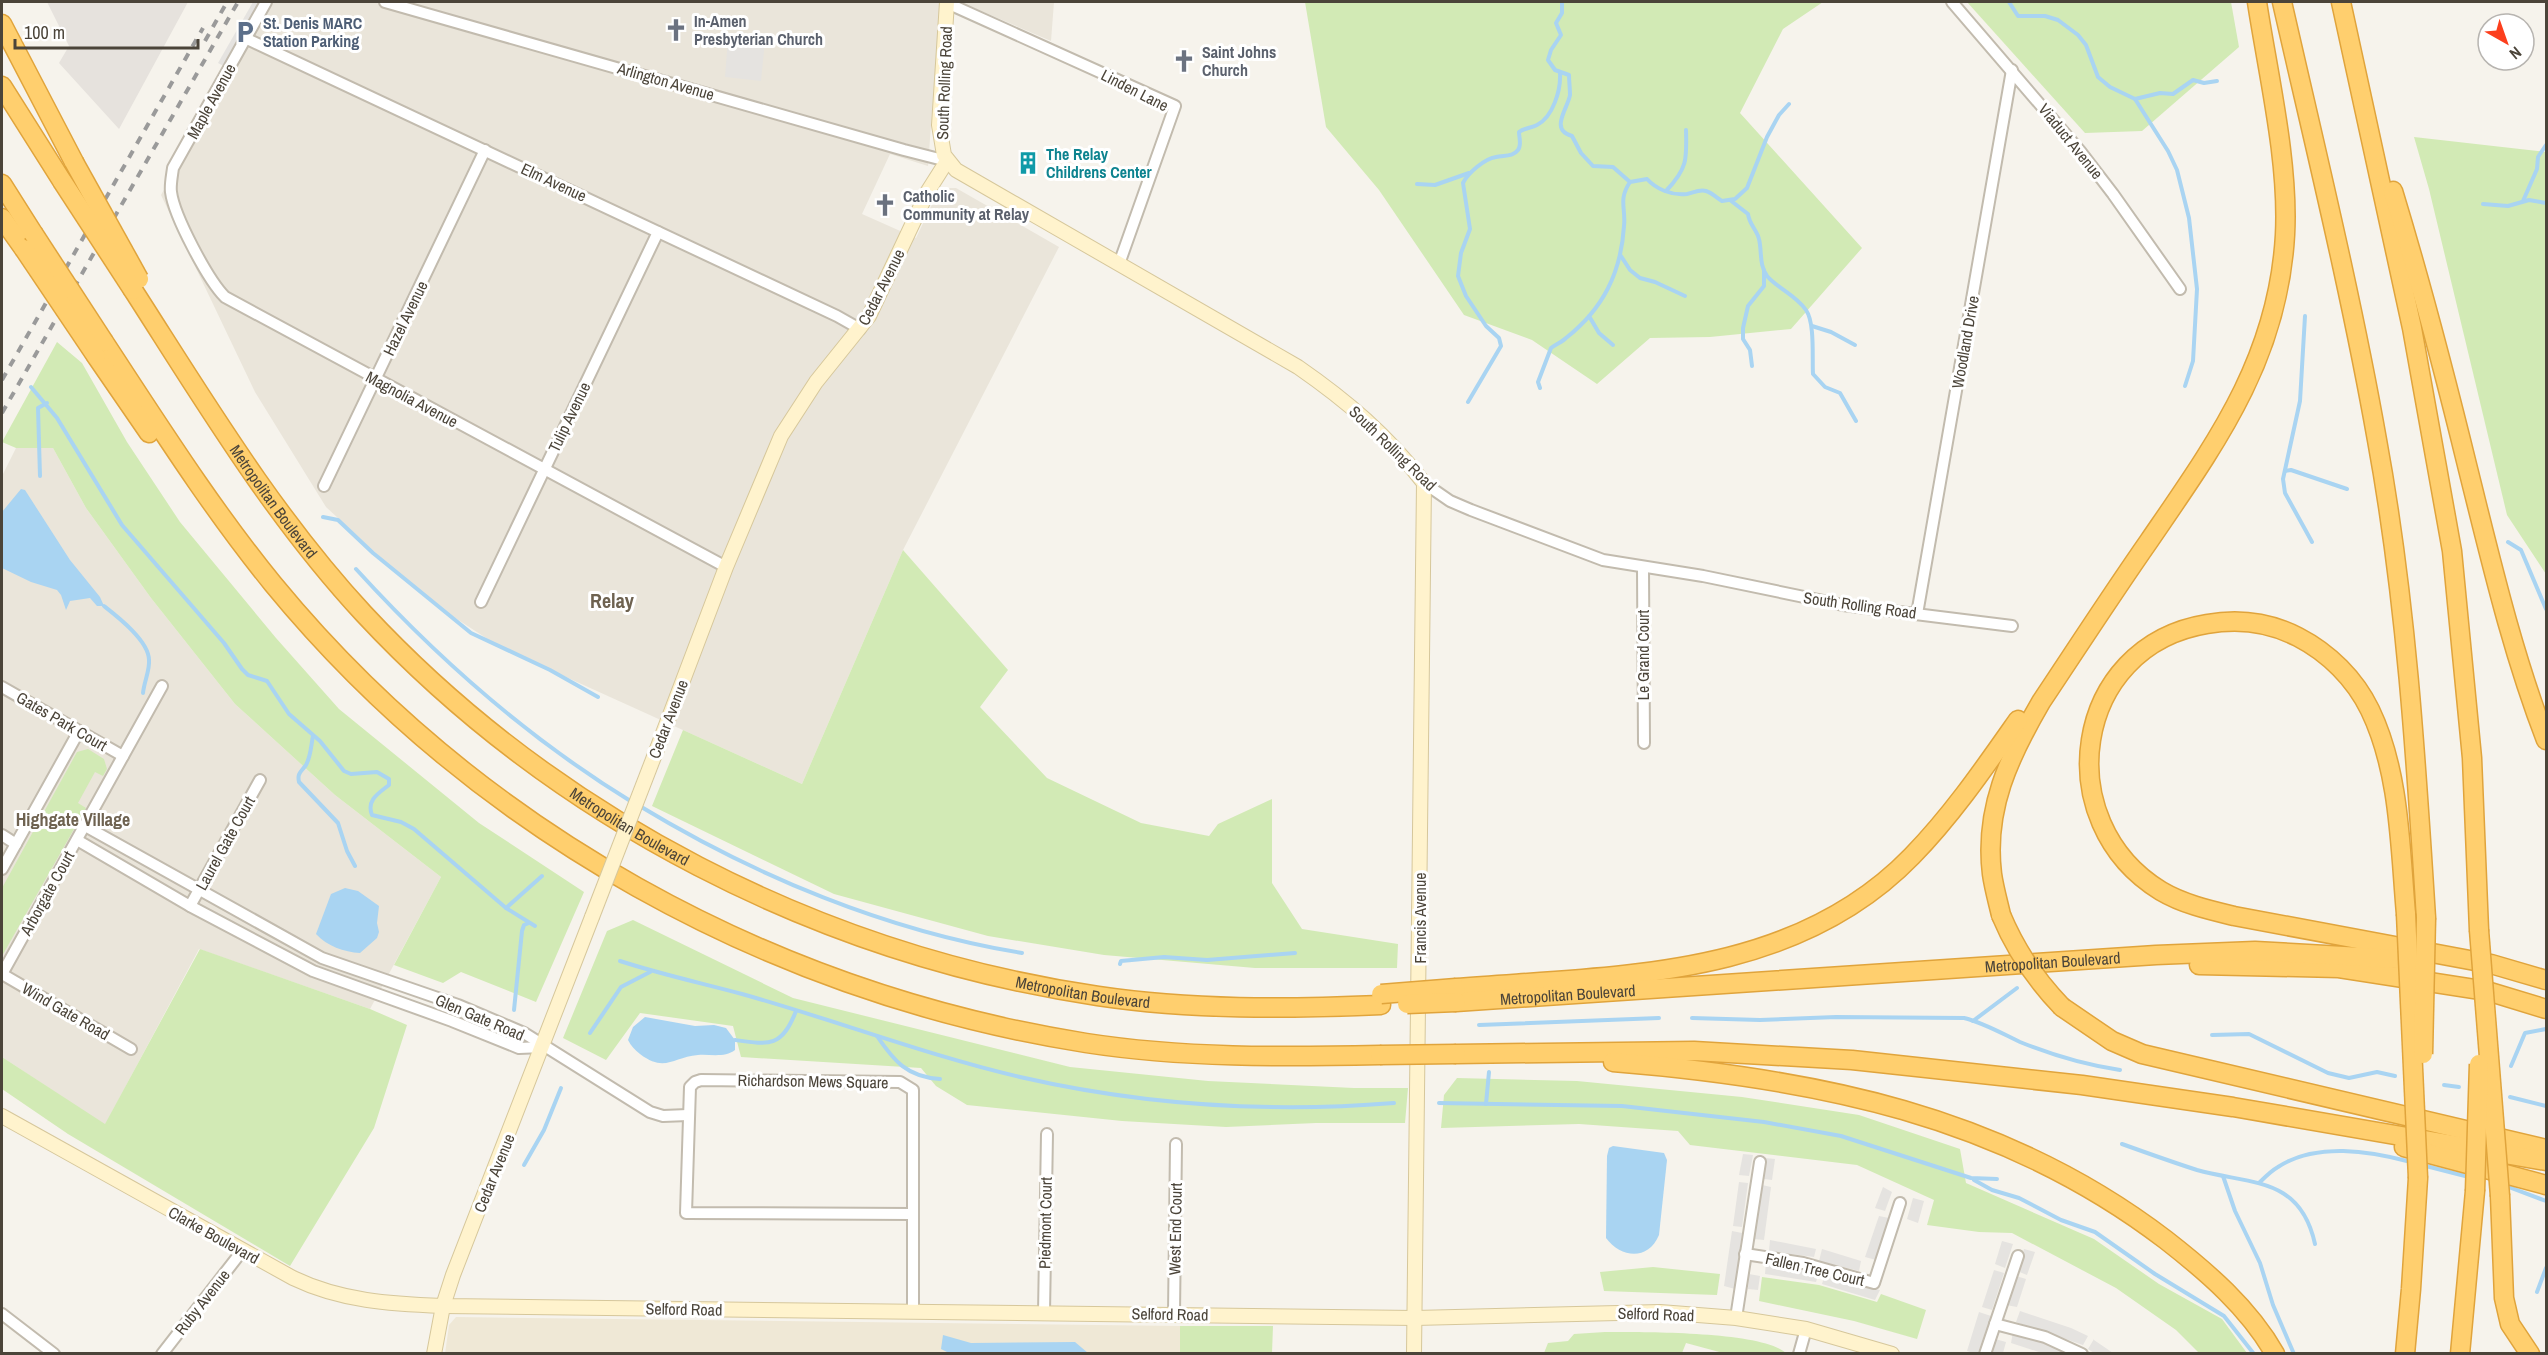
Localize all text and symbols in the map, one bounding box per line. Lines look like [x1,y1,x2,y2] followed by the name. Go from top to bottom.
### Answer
[694,10,823,50] place label: In-Amen Presbyterian Church
[15,12,198,50] scale bar
[263,12,362,52] place label: St. Denis MARC Station Parking
[2476,12,2536,72] north arrow
[663,17,689,43] church icon: In-Amen Presbyterian Church
[232,19,258,45] parking icon: St. Denis MARC Station Parking
[24,20,65,45] text: 100 m
[931,26,957,140] street label: South Rolling Road
[1202,41,1276,81] place label: Saint Johns Church
[2505,42,2526,65] text: N
[1171,48,1197,74] church icon: Saint Johns Church
[614,56,717,105] street label: Arlington Avenue
[181,59,241,143] street label: Maple Avenue
[1097,64,1173,116] street label: Linden Lane
[2034,99,2108,183] street label: Viaduct Avenue
[1046,143,1153,183] place label: The Relay Childrens Center
[1015,150,1041,176] building icon: The Relay Childrens Center
[518,157,590,207] street label: Elm Avenue
[903,185,1030,225] place label: Catholic Community at Relay
[872,192,898,218] church icon: Catholic Community at Relay
[852,245,910,329] street label: Cedar Avenue
[377,277,433,359] street label: Hazel Avenue
[1946,294,1984,390] street label: Woodland Drive
[362,366,462,432] street label: Magnolia Avenue
[543,378,595,456] street label: Tulip Avenue
[1344,401,1442,495] street label: South Rolling Road
[225,440,323,563] street label: Metropolitan Boulevard
[1802,586,1918,624] street label: South Rolling Road
[590,587,635,614] district label: Relay
[1632,609,1654,700] street label: Le Grand Court
[643,676,693,762] street label: Cedar Avenue
[13,686,112,756] street label: Gates Park Court
[566,782,693,871] street label: Metropolitan Boulevard
[190,792,260,894] street label: Laurel Gate Court
[16,807,130,832] district label: Highgate Village
[14,847,79,940] street label: Arborgate Court
[1409,873,1431,963] street label: Francis Avenue
[1984,946,2121,977] street label: Metropolitan Boulevard
[1014,970,1151,1013] street label: Metropolitan Boulevard
[18,977,114,1045] street label: Wind Gate Road
[1499,979,1636,1010] street label: Metropolitan Boulevard
[432,988,528,1046] street label: Glen Gate Road
[737,1069,889,1093] street label: Richardson Mews Square
[468,1130,520,1216] street label: Cedar Avenue
[1033,1177,1057,1269] street label: Piedmont Court
[1163,1182,1187,1275] street label: West End Court
[165,1201,263,1269] street label: Clarke Boulevard
[1763,1247,1867,1291] street label: Fallen Tree Court
[169,1265,235,1339] street label: Ruby Avenue
[646,1297,722,1321] street label: Selford Road
[1132,1302,1208,1326] street label: Selford Road
[1617,1302,1695,1326] street label: Selford Road

